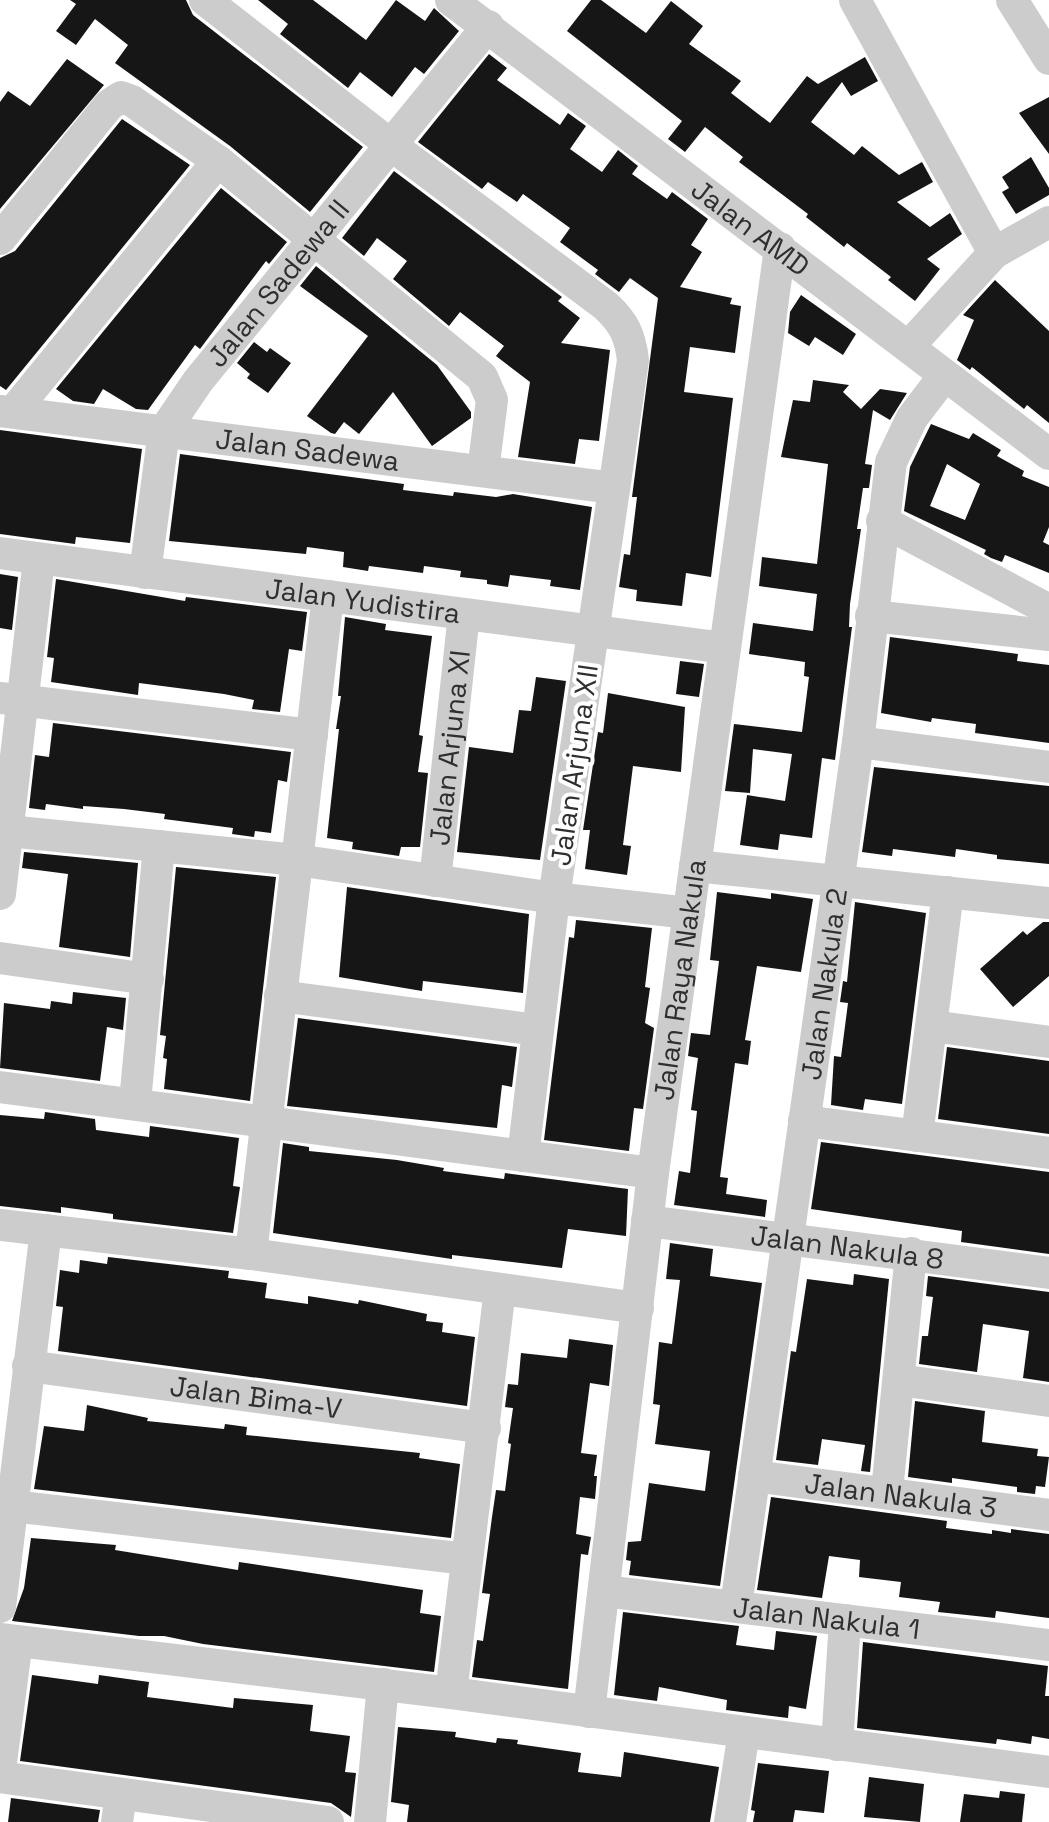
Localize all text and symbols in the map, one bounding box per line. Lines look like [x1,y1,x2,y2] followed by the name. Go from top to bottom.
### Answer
[684,171,817,284] street label: Jalan AMD
[199,192,357,374] street label: Jalan Sadewa II
[214,420,402,479] street label: Jalan Sadewa
[263,570,463,631] street label: Jalan Yudistira
[421,648,478,847] street label: Jalan Arjuna XI
[542,662,606,868] street label: Jalan Arjuna XII
[645,857,714,1103] street label: Jalan Raya Nakula
[792,886,855,1082] street label: Jalan Nakula 2
[749,1217,946,1277] street label: Jalan Nakula 8
[168,1367,344,1426] street label: Jalan Bima-V
[802,1465,999,1526] street label: Jalan Nakula 3
[731,1589,922,1647] street label: Jalan Nakula 1

